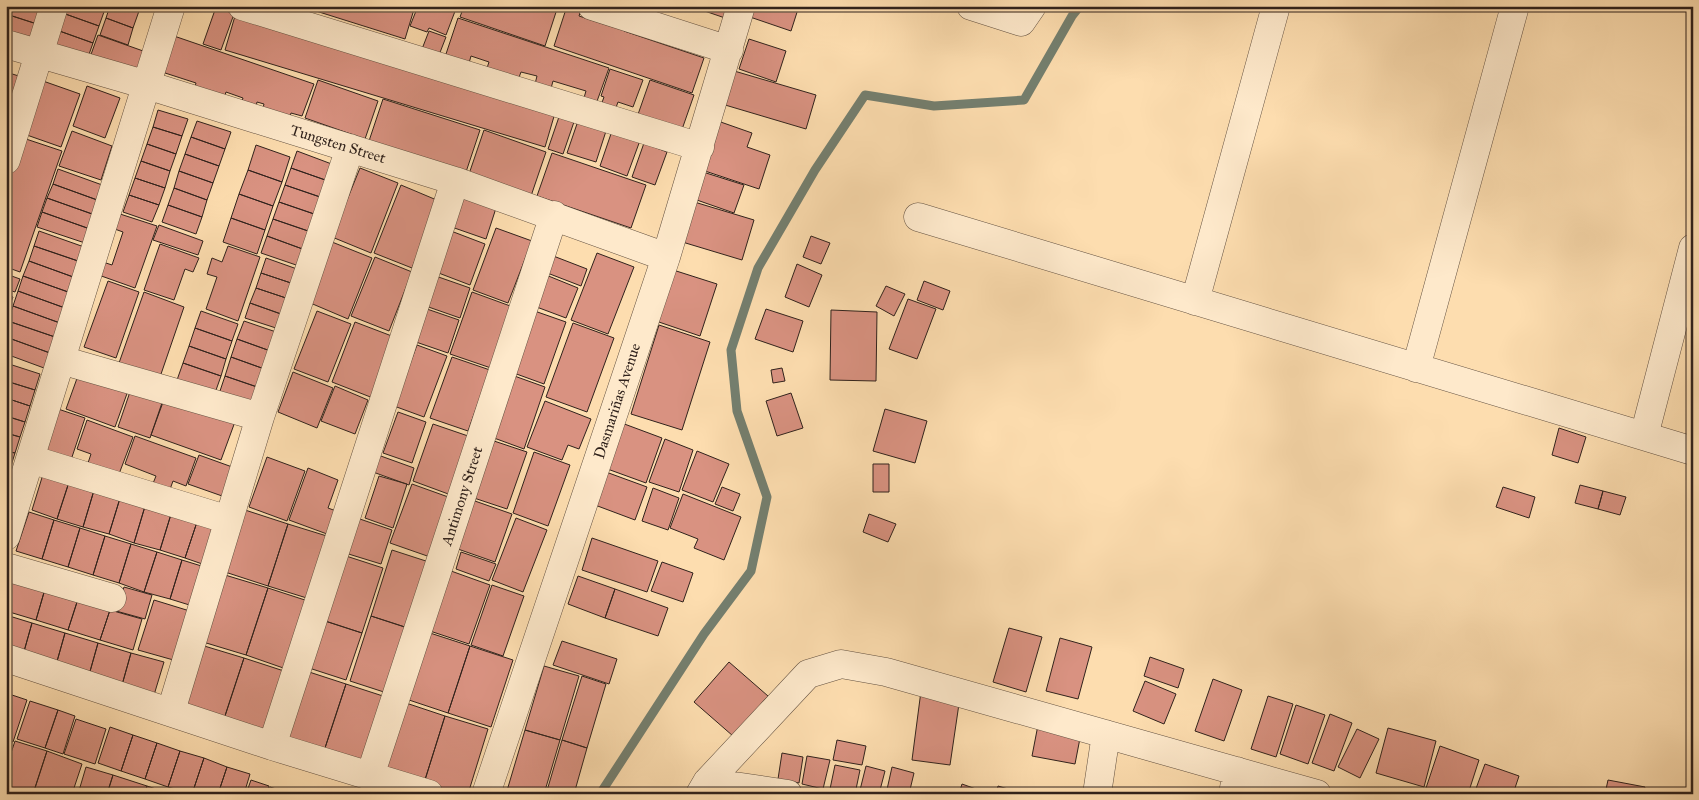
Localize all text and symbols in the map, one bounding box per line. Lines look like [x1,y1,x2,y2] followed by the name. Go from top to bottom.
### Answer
[288,121,389,167] street label: Tungsten Street
[590,341,644,461] street label: Dasmariñas Avenue
[437,444,487,549] street label: Antimony Street

